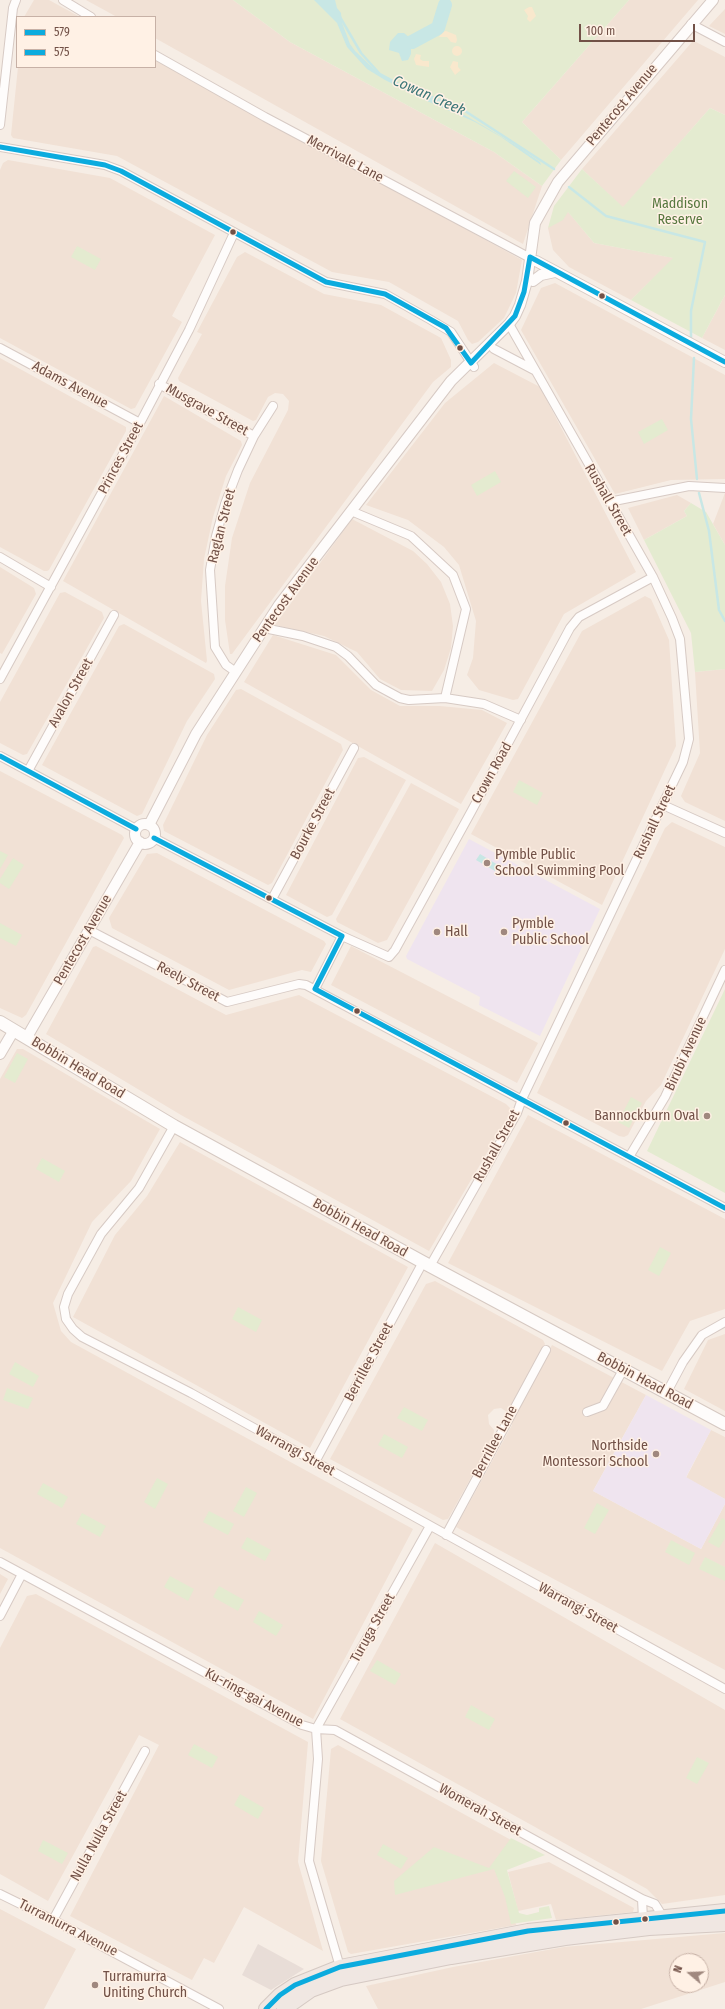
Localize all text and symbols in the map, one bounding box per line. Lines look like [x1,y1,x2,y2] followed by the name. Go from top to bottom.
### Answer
[16,16,156,68] legend
[581,16,697,42] scale bar
[586,24,615,38] text: 100 m
[54,25,70,39] text: 579
[54,45,69,59] text: 575
[583,61,661,149] street label: Pentecost Avenue
[390,72,468,120] water label: Cowan Creek
[304,132,386,186] street label: Merrivale Lane
[652,196,708,228] park label: Maddison Reserve
[228,227,238,237] unlabelled marker
[597,291,607,301] unlabelled marker
[455,343,465,353] unlabelled marker
[29,358,111,412] street label: Adams Avenue
[163,380,251,440] street label: Musgrave Street
[95,419,147,497] street label: Princes Street
[581,461,635,539] street label: Rushall Street
[205,487,239,565] street label: Raglan Street
[249,554,323,646] street label: Pentecost Avenue
[45,656,97,730] street label: Avalon Street
[468,739,516,807] street label: Crown Road
[630,782,680,862] street label: Rushall Street
[287,786,339,862] street label: Bourke Street
[495,847,624,880] place label: Pymble Public School Swimming Pool
[482,858,492,868] marker: Pymble Public School Swimming Pool
[50,892,116,988] street label: Pentecost Avenue
[264,893,274,903] unlabelled marker
[512,916,589,948] place label: Pymble Public School
[445,924,468,940] place label: Hall
[432,927,442,937] marker: Hall
[499,927,509,937] marker: Pymble Public School
[154,958,222,1006] street label: Reely Street
[352,1006,362,1016] unlabelled marker
[662,1014,710,1094] street label: Birubi Avenue
[28,1033,128,1103] street label: Bobbin Head Road
[470,1107,524,1185] street label: Rushall Street
[594,1108,699,1124] place label: Bannockburn Oval
[702,1111,712,1121] marker: Bannockburn Oval
[561,1118,571,1128] unlabelled marker
[310,1195,410,1261] street label: Bobbin Head Road
[341,1320,397,1404] street label: Berrillee Street
[594,1349,696,1413] street label: Bobbin Head Road
[469,1403,521,1481] street label: Berrillee Lane
[252,1422,338,1480] street label: Warrangi Street
[542,1438,648,1470] place label: Northside Montessori School
[651,1449,661,1459] marker: Northside Montessori School
[535,1579,621,1637] street label: Warrangi Street
[347,1591,399,1665] street label: Turuga Street
[202,1665,306,1731] street label: Ku-ring-gai Avenue
[436,1780,524,1840] street label: Womerah Street
[67,1788,131,1884] street label: Nulla Nulla Street
[16,1896,120,1960] street label: Turramurra Avenue
[640,1914,650,1924] unlabelled marker
[611,1917,621,1927] unlabelled marker
[669,1953,709,1993] north arrow
[671,1964,685,1974] text: N
[103,1969,187,2002] place label: Turramurra Uniting Church
[90,1980,100,1990] marker: Turramurra Uniting Church

